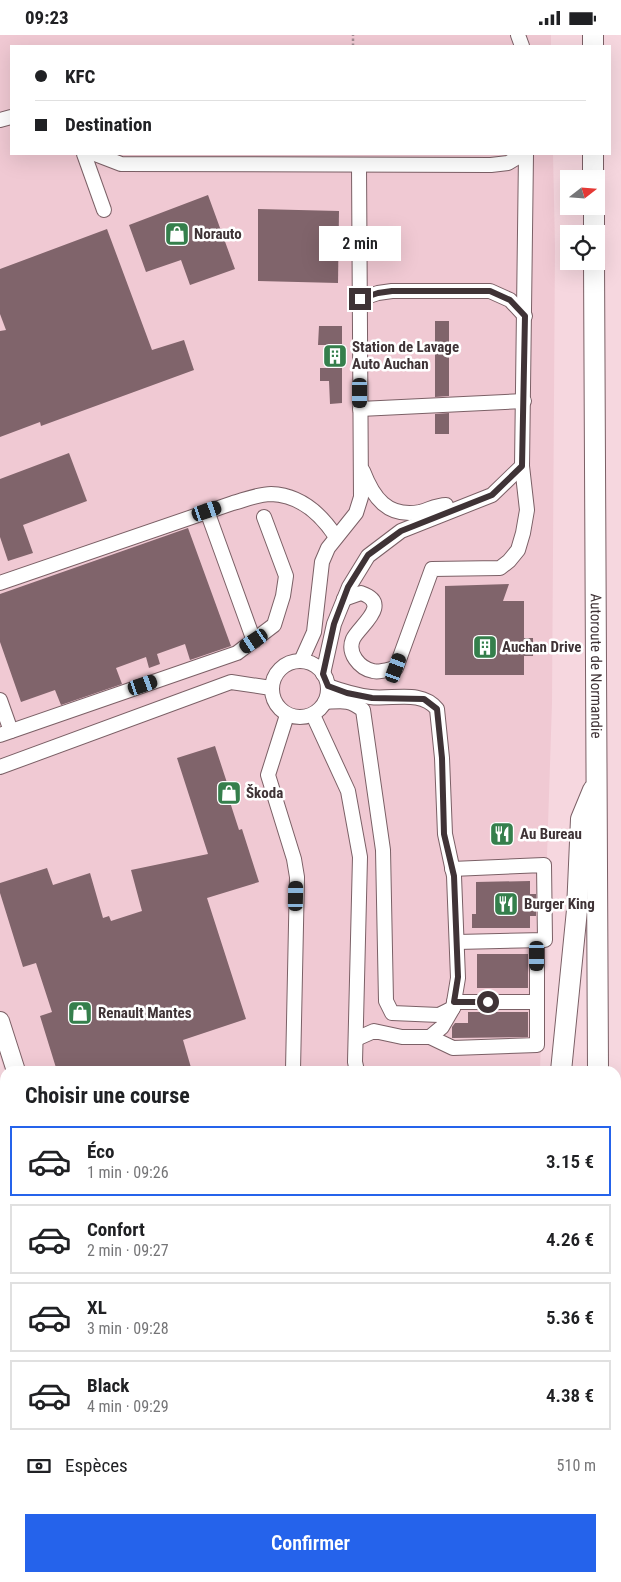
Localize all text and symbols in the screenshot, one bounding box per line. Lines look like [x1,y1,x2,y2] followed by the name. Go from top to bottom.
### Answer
[25,6,69,29] text: 09:23
[65,65,95,88] text: KFC
[65,113,152,136] text: Destination
[560,170,605,215] north arrow
[560,170,605,270] map controls
[164,221,190,247] shop icon: Norauto
[194,225,242,243] place label: Norauto
[560,225,605,270] button: locate
[319,227,401,261] callout: 2 min
[342,234,378,253] text: 2 min
[349,288,371,310] route end
[352,338,459,373] place label: Station de Lavage Auto Auchan
[322,343,348,369] building icon: Station de Lavage Auto Auchan
[352,378,367,408] car
[190,499,223,523] car
[587,594,605,738] street label: Autoroute de Normandie
[237,626,270,656] car
[472,634,498,660] building icon: Auchan Drive
[502,638,581,656] place label: Auchan Drive
[383,651,408,685] car
[126,673,159,697] car
[216,780,242,806] shop icon: Škoda
[246,784,283,802] place label: Škoda
[489,821,515,847] restaurant icon: Au Bureau
[520,825,582,843] place label: Au Bureau
[288,881,303,911] car
[493,891,519,917] restaurant icon: Burger King
[524,895,595,913] place label: Burger King
[529,941,544,971] car
[477,991,499,1013] route start
[67,1000,93,1026] shop icon: Renault Mantes
[98,1004,192,1022] place label: Renault Mantes
[25,1083,190,1108] text: Choisir une course
[27,1139,72,1184] icon: car
[87,1140,114,1163] text: Éco
[546,1150,594,1173] text: 3.15 €
[87,1163,169,1182] text: 1 min · 09:26
[27,1217,72,1262] icon: car
[87,1218,145,1241] text: Confort
[546,1228,594,1251] text: 4.26 €
[87,1241,169,1260] text: 2 min · 09:27
[27,1295,72,1340] icon: car
[87,1296,107,1319] text: XL
[546,1306,594,1329] text: 5.36 €
[87,1319,169,1338] text: 3 min · 09:28
[27,1373,72,1418] icon: car
[87,1374,129,1397] text: Black
[546,1384,594,1407] text: 4.38 €
[87,1397,169,1416] text: 4 min · 09:29
[25,1452,53,1480] icon: cash
[65,1454,128,1477] text: Espèces
[557,1456,596,1475] text: 510 m
[25,1514,596,1572] button: Confirmer

